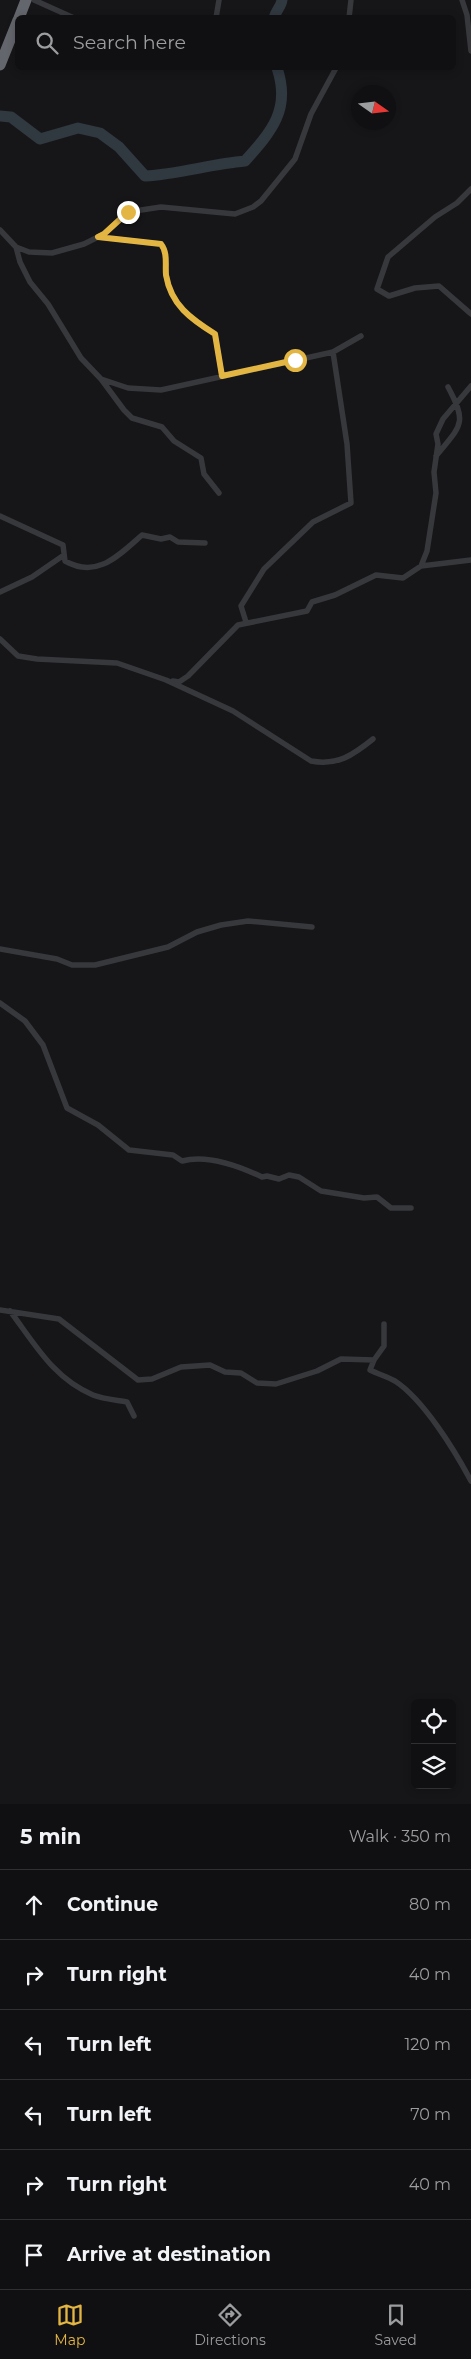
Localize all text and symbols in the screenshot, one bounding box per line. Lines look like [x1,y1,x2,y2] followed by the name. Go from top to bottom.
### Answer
[15,15,456,70] search box
[33,29,61,57] icon: search
[73,31,186,54] text: Search here
[351,85,396,130] north arrow
[117,201,140,224] route end
[284,349,307,372] route start
[411,1699,456,1789] map controls
[411,1699,456,1744] button: locate
[411,1744,456,1789] button: layers
[20,1824,81,1849] text: 5 min
[349,1827,451,1846] text: Walk · 350 m
[20,1891,48,1919] icon: ahead
[67,1893,158,1916] text: Continue
[409,1895,451,1914] text: 80 m
[20,1961,48,1989] icon: right
[67,1963,167,1986] text: Turn right
[409,1965,451,1984] text: 40 m
[20,2031,48,2059] icon: left
[67,2033,152,2056] text: Turn left
[404,2035,451,2054] text: 120 m
[20,2101,48,2129] icon: left
[67,2103,152,2126] text: Turn left
[410,2105,451,2124] text: 70 m
[20,2171,48,2199] icon: right
[67,2173,167,2196] text: Turn right
[409,2175,451,2194] text: 40 m
[20,2241,48,2269] icon: arrive
[67,2243,271,2266] text: Arrive at destination
[54,2301,85,2349] tab: Map
[194,2301,266,2349] tab: Directions
[375,2301,417,2349] tab: Saved

